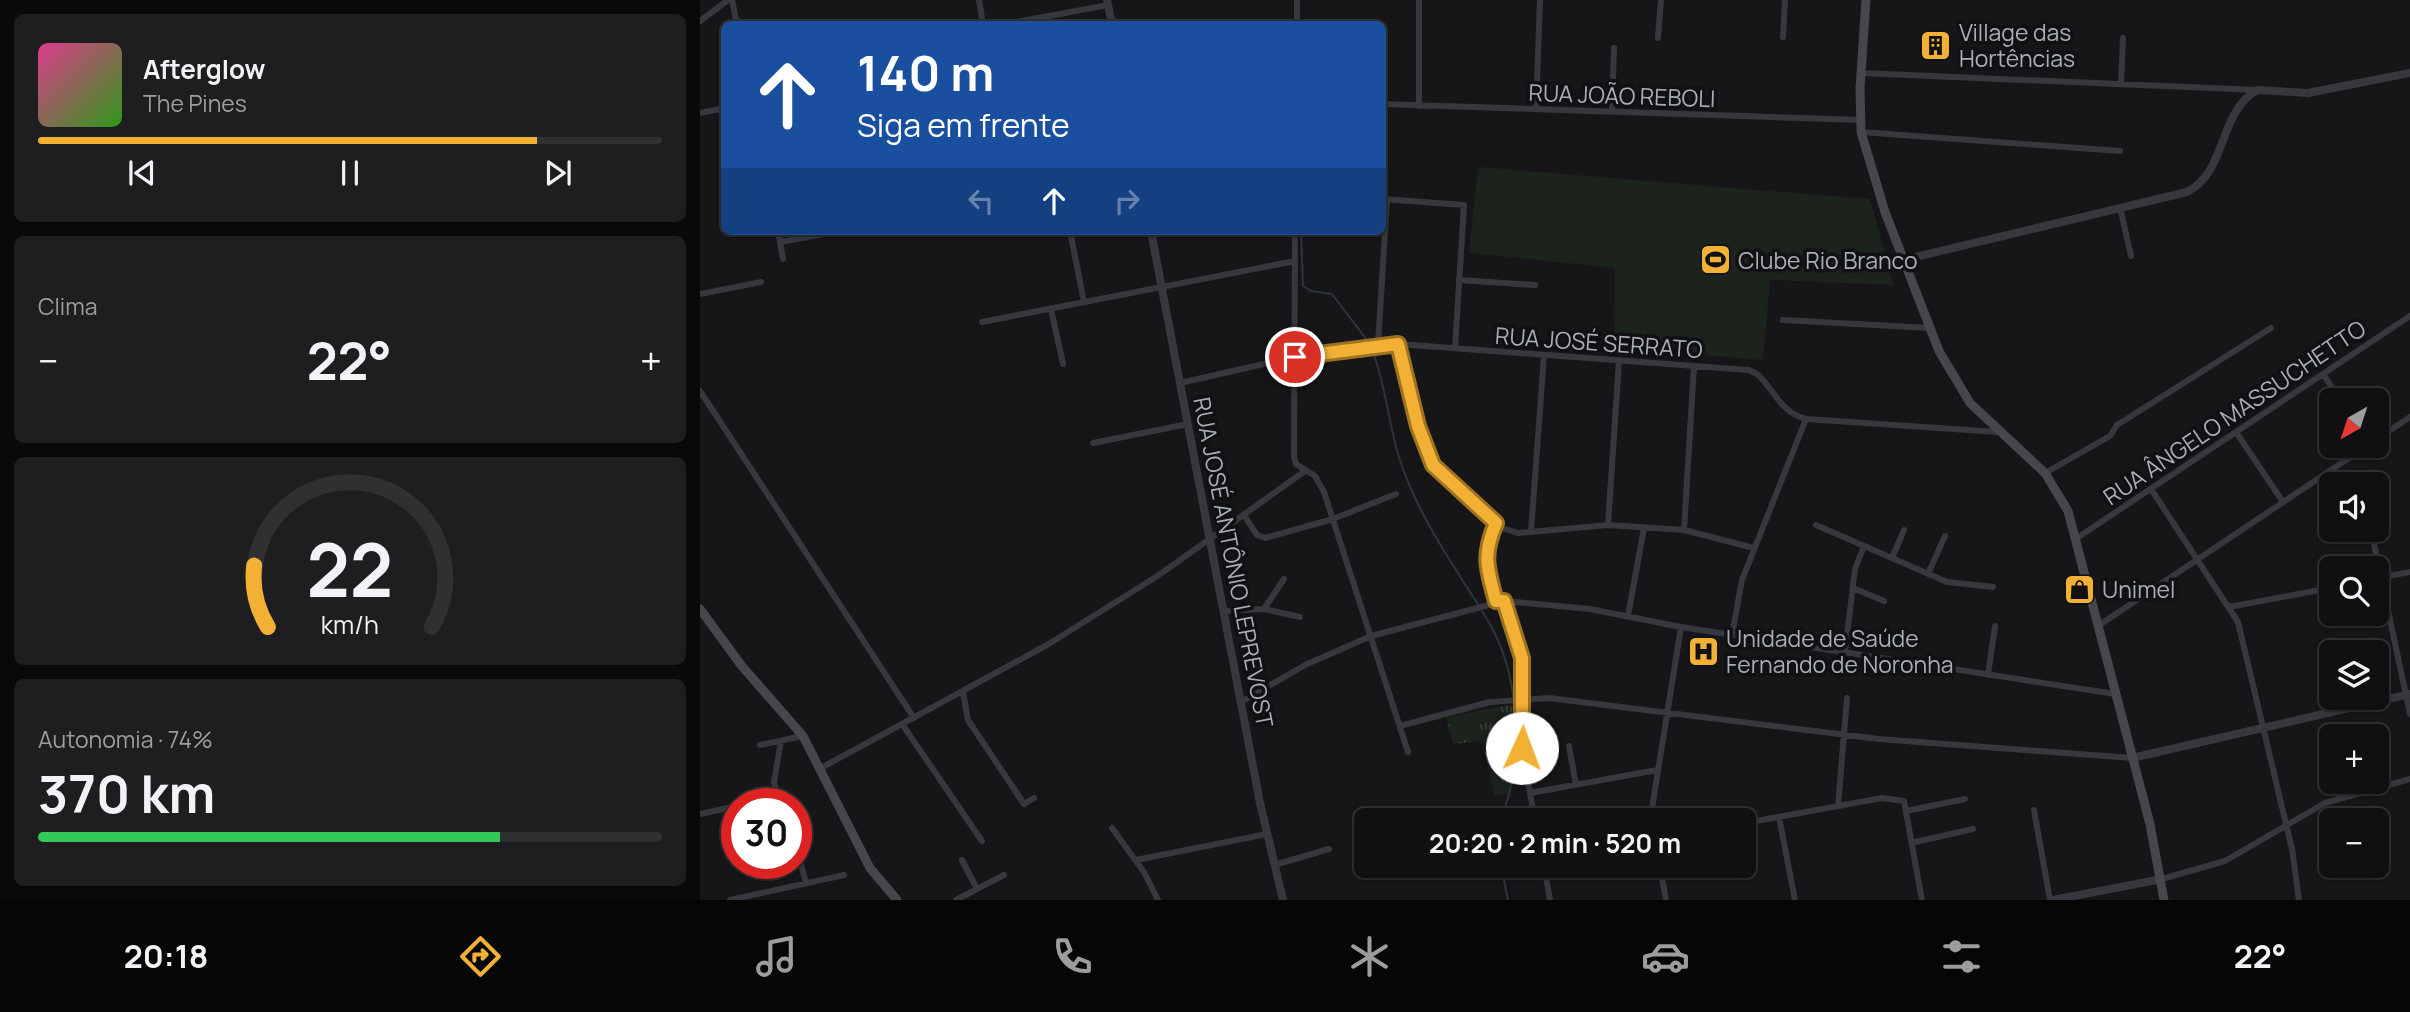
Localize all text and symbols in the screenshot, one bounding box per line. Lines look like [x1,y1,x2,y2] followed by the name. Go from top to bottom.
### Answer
[1959,16,2075,74] place label: Village das Hortências
[1919,28,1953,62] building icon: Village das Hortências
[857,39,994,106] text: 140 m
[742,49,833,140] icon: ahead
[143,51,265,87] text: Afterglow
[1528,76,1716,114] street label: RUA JOÃO REBOLI
[143,87,247,119] text: The Pines
[857,103,1070,147] text: Siga em frente
[123,154,161,192] icon: previous
[331,154,369,192] icon: pause
[539,154,577,192] icon: next
[962,182,1000,220] icon: left
[1035,182,1073,220] icon: ahead
[1108,182,1146,220] icon: right
[1698,243,1732,277] sports icon: Clube Rio Branco
[1738,244,1918,276] place label: Clube Rio Branco
[38,290,97,322] text: Clima
[2096,312,2372,512] street label: RUA ÂNGELO MASSUCHETTO
[1494,319,1704,365] street label: RUA JOSÉ SERRATO
[307,325,392,396] text: 22°
[1265,327,1325,387] pin
[38,334,59,386] text: −
[640,334,662,386] text: +
[1276,338,1314,376] icon: arrive
[2319,388,2389,458] north arrow
[2319,388,2389,878] map controls
[1186,394,1282,730] street label: RUA JOSÉ ANTÔNIO LEPREVOST
[2319,472,2389,542] button: sound
[307,519,393,619] text: 22
[2319,556,2389,626] button: search
[2062,572,2096,606] shop icon: Unimel
[2102,573,2175,605] place label: Unimel
[321,607,379,642] text: km/h
[1726,622,1954,680] place label: Unidade de Saúde Fernando de Noronha
[1686,634,1720,668] hospital icon: Unidade de Saúde Fernando de Noronha
[2319,640,2389,710] button: layers
[1485,711,1559,785] position arrow
[38,723,213,755] text: Autonomia · 74%
[2319,724,2389,794] button: +
[38,758,215,829] text: 370 km
[721,788,812,879] speed limit sign: 30
[2319,808,2389,878] button: −
[1429,825,1681,861] text: 20:20 · 2 min · 520 m
[456,932,505,981] icon: directions
[752,932,801,981] icon: music
[1048,932,1097,981] icon: phone
[1345,932,1394,981] icon: climate
[1641,932,1690,981] icon: car
[1937,932,1986,981] icon: filters
[124,934,208,978] text: 20:18
[2234,934,2286,978] text: 22°

